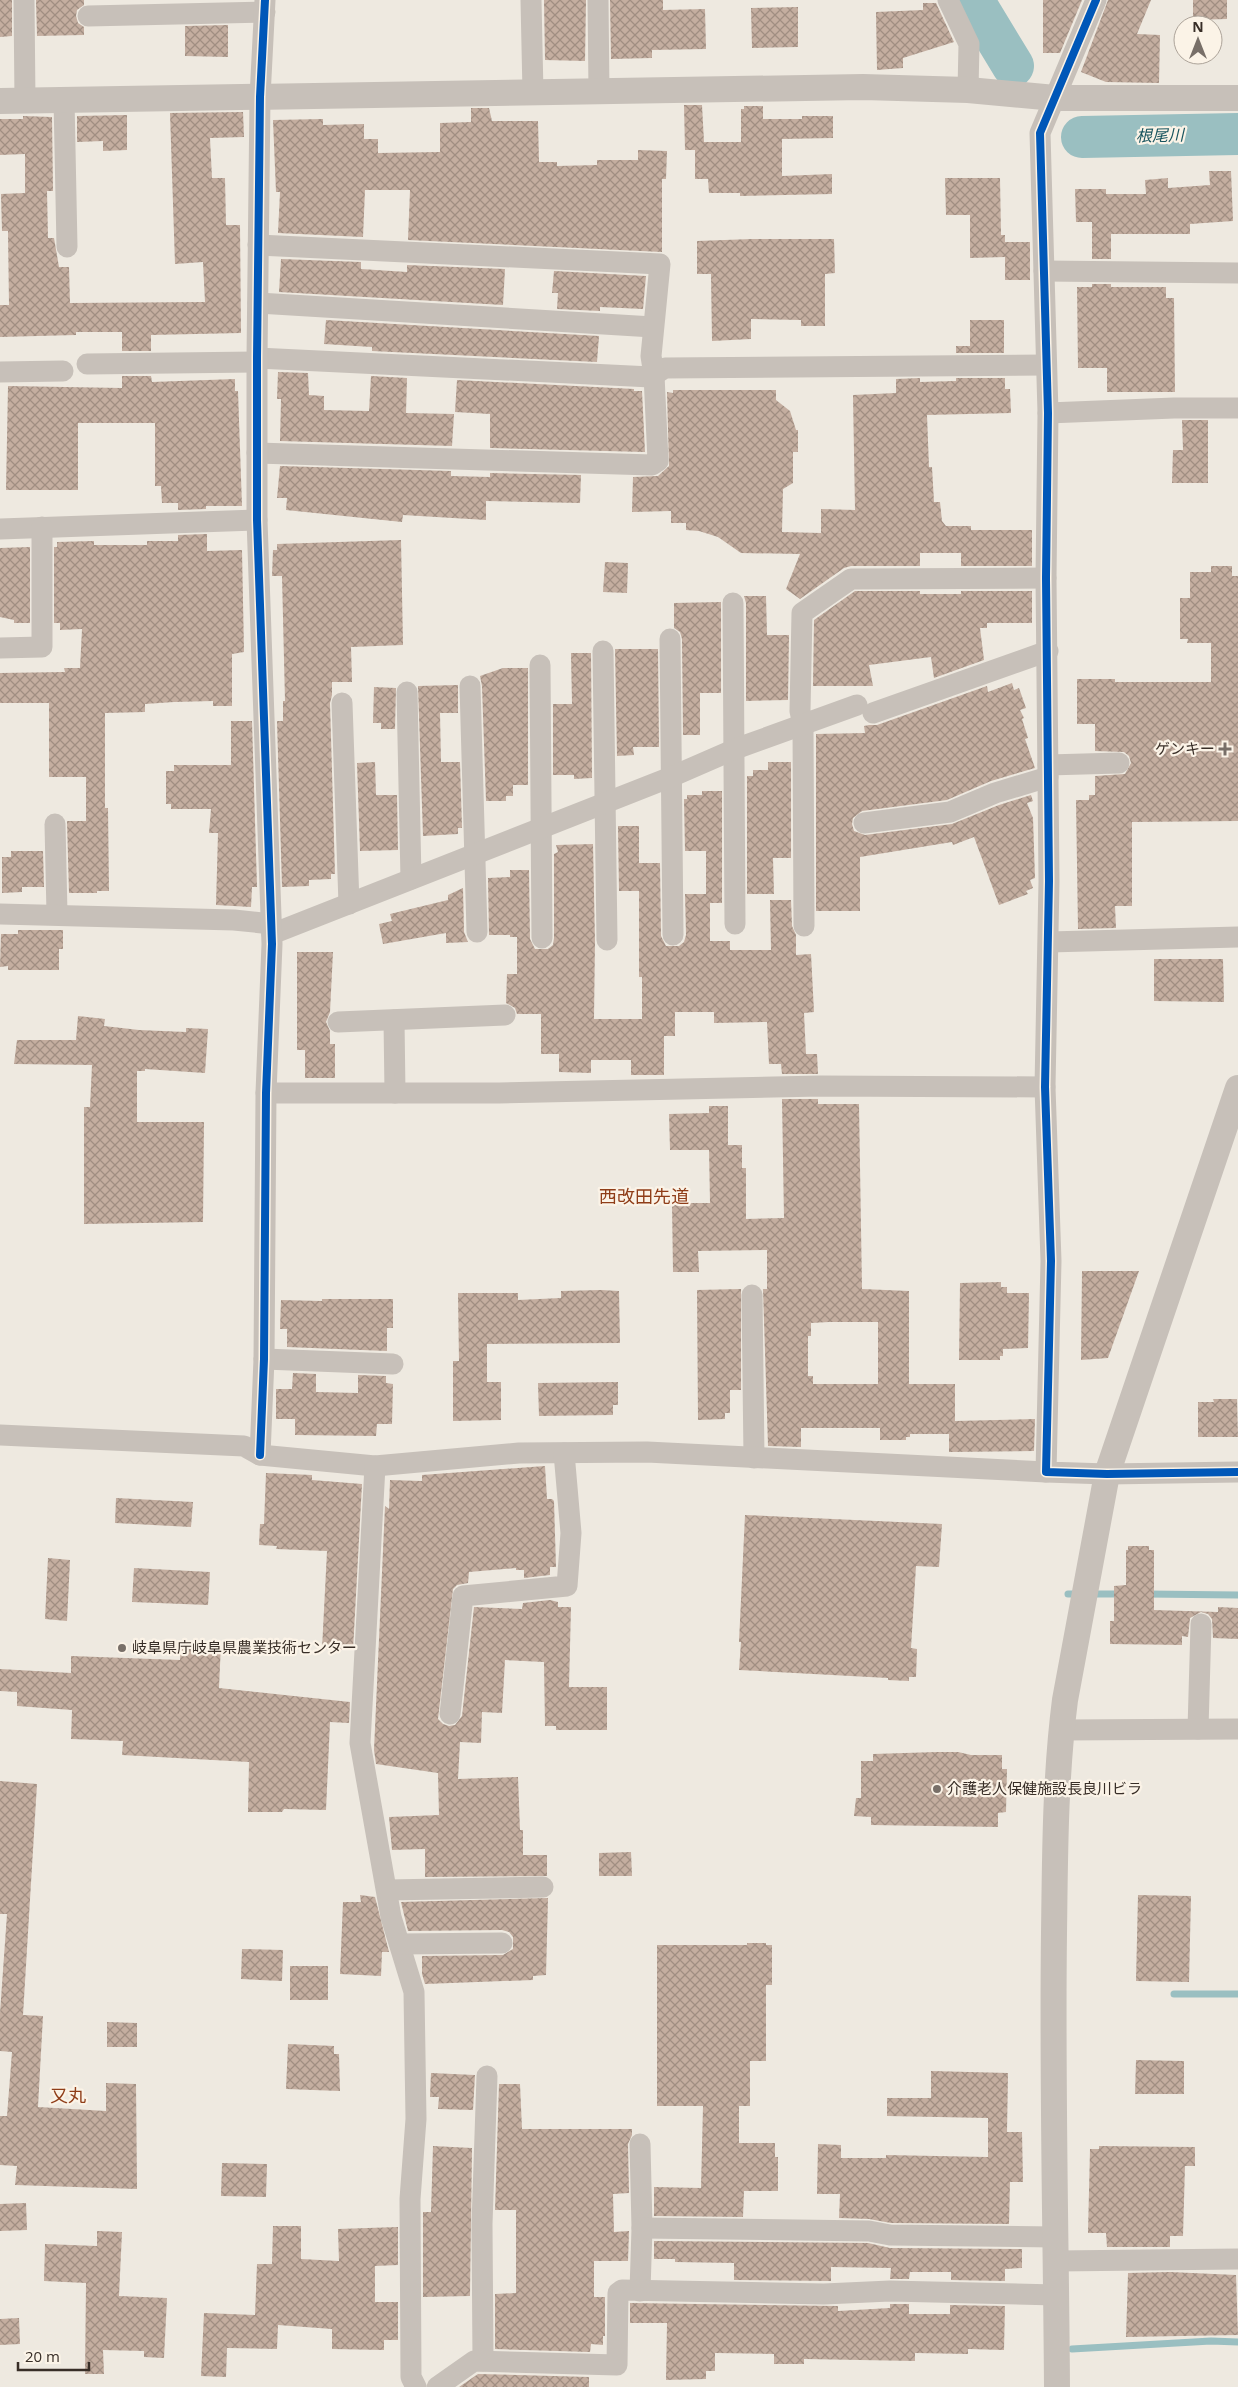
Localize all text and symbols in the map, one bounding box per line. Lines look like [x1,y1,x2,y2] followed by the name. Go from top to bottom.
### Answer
[1173,15,1223,65] north arrow
[1192,17,1204,36] text: N
[1136,124,1186,146] water label: 根尾川
[1155,738,1215,758] place label: ゲンキー
[1219,743,1231,755] marker: ゲンキー
[599,1184,689,1208] district label: 西改田先道
[132,1637,357,1657] place label: 岐阜県庁岐阜県農業技術センター
[116,1642,128,1654] marker: 岐阜県庁岐阜県農業技術センター
[947,1778,1142,1798] place label: 介護老人保健施設長良川ビラ
[931,1783,943,1795] marker: 介護老人保健施設長良川ビラ
[50,2083,86,2107] district label: 又丸
[18,2340,89,2372] scale bar
[25,2346,60,2366] text: 20 m

